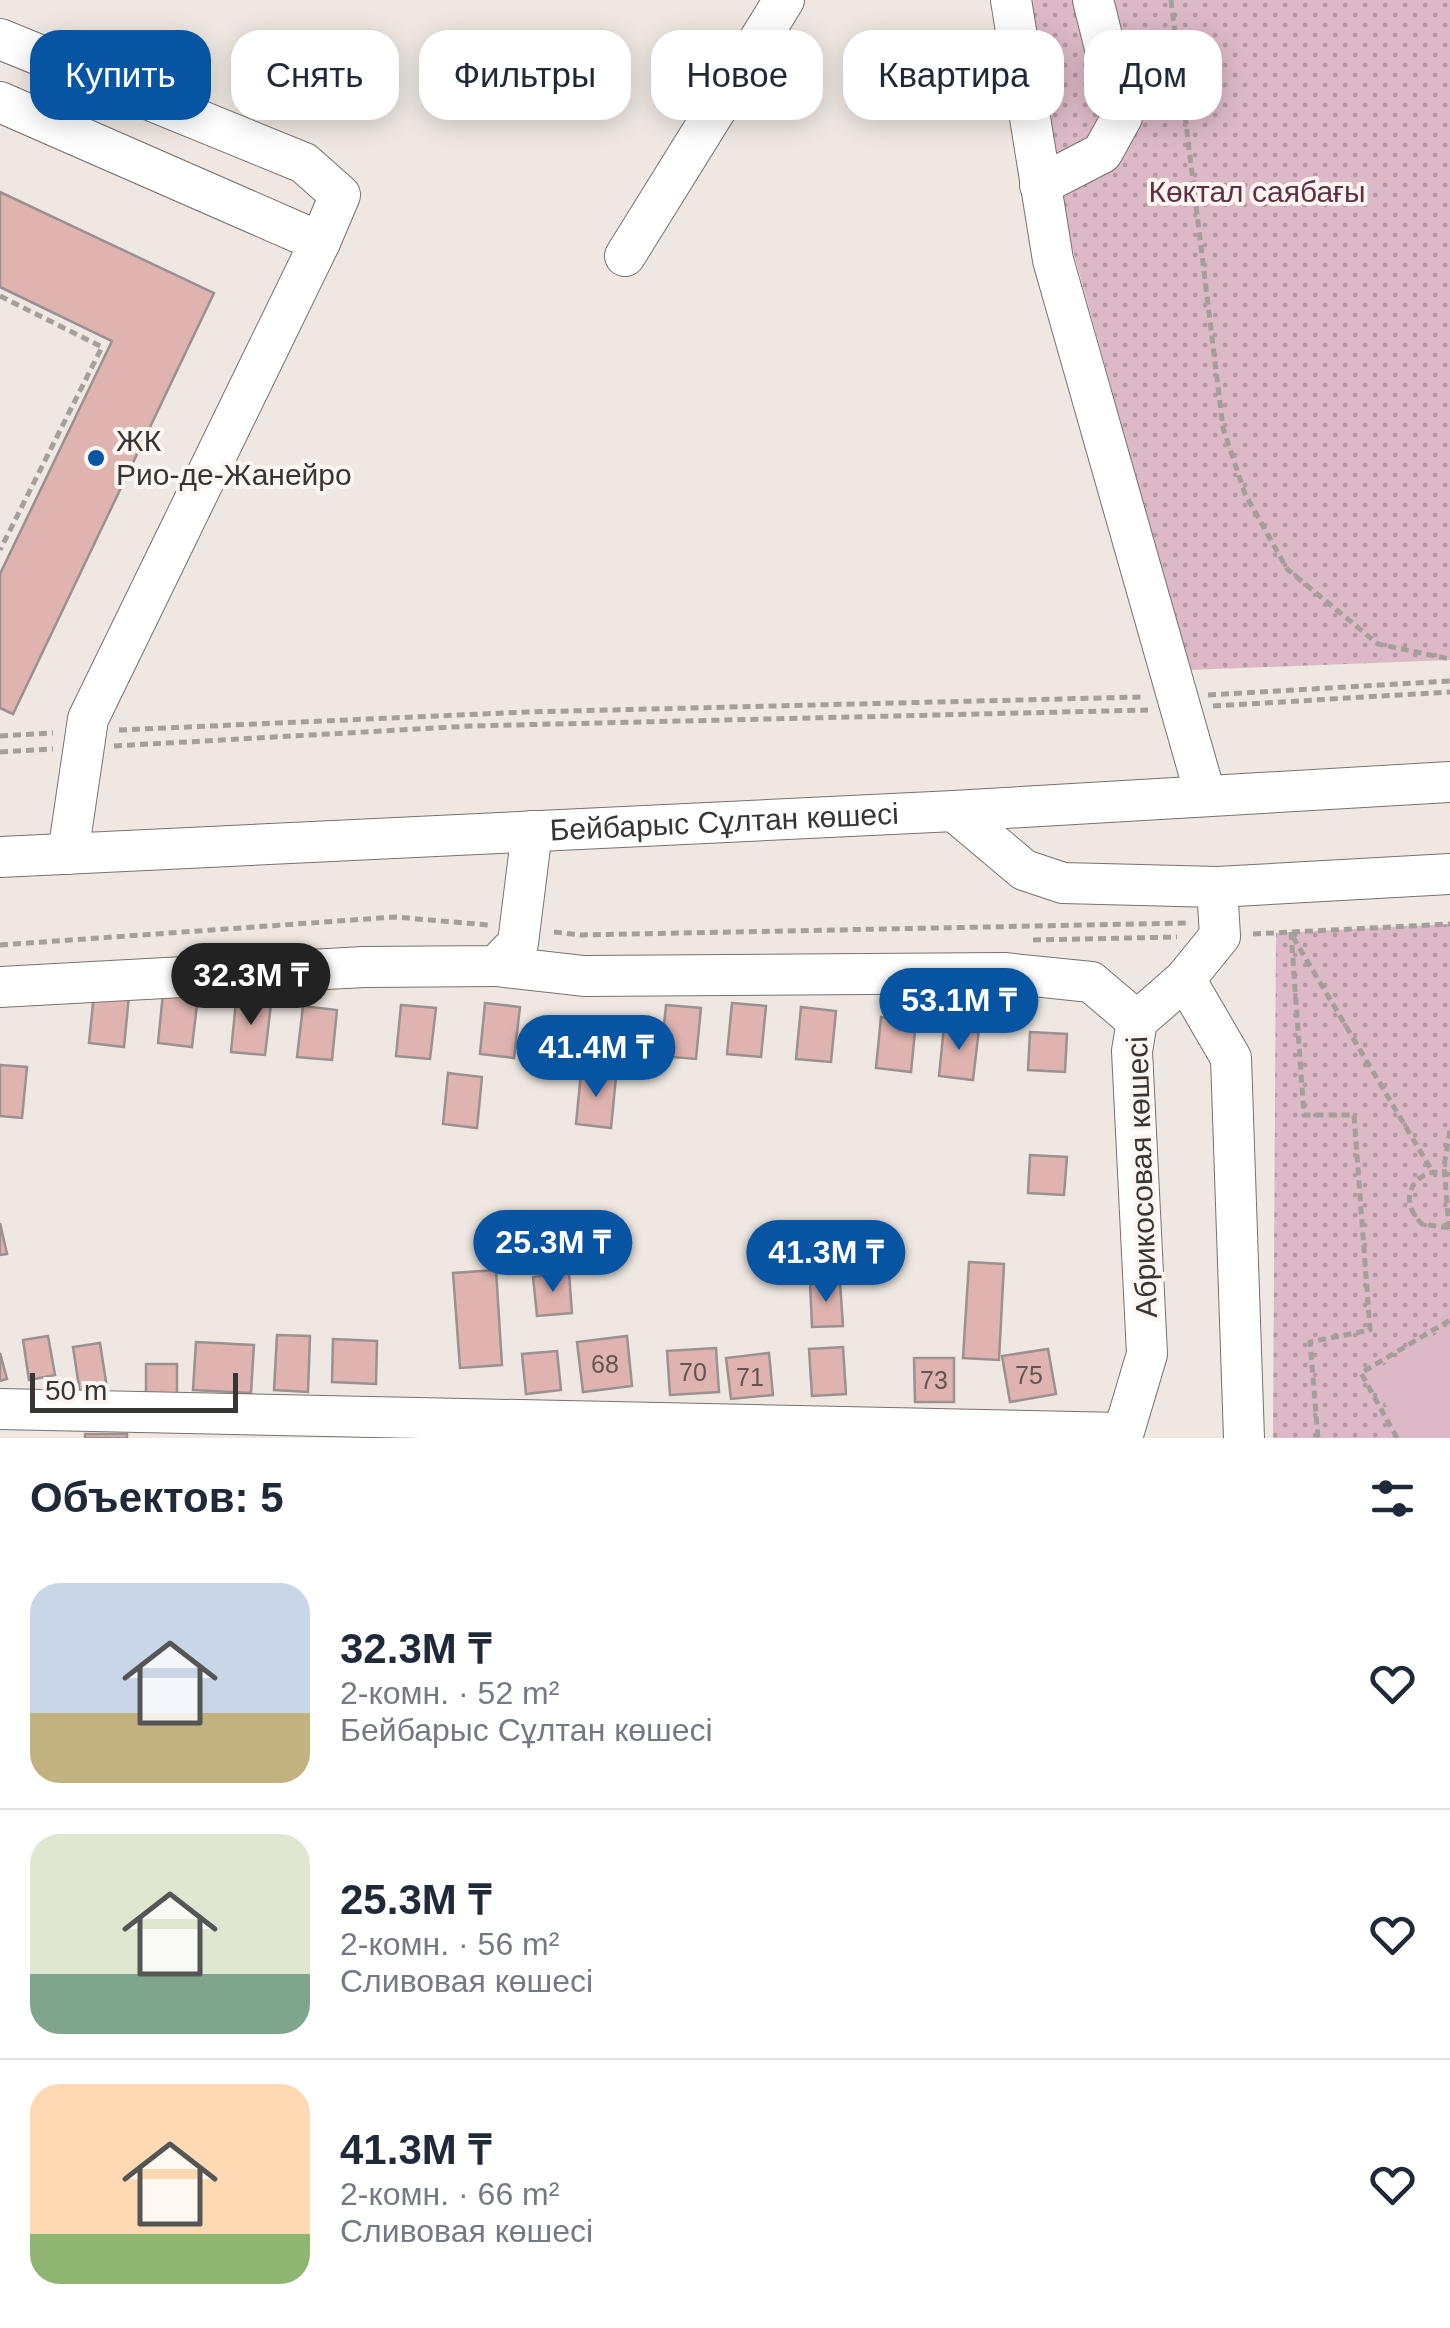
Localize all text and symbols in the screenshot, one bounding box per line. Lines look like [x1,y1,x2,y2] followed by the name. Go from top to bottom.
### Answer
[30,30,211,120] chip: Купить
[231,30,399,120] chip: Снять
[419,30,631,120] chip: Фильтры
[651,30,823,120] chip: Новое
[843,30,1064,120] chip: Квартира
[1084,30,1222,120] chip: Дом
[1148,175,1366,208] park label: Көктал саябағы
[116,424,352,491] place label: ЖК Рио-де-Жанейро
[85,447,107,469] marker: ЖК Рио-де-Жанейро
[549,797,899,846] street label: Бейбарыс Сұлтан көшесі
[159,943,343,1028] pin: 32.3M ₸
[193,957,309,993] text: 32.3M ₸
[867,968,1051,1053] pin: 53.1M ₸
[901,982,1017,1018] text: 53.1M ₸
[504,1015,688,1100] pin: 41.4M ₸
[538,1029,654,1065] text: 41.4M ₸
[1120,1036,1163,1318] street label: Абрикосовая көшесі
[461,1210,645,1295] pin: 25.3M ₸
[734,1220,918,1305] pin: 41.3M ₸
[495,1224,611,1260] text: 25.3M ₸
[768,1234,884,1270] text: 41.3M ₸
[591,1350,619,1378] house number: 68
[679,1358,707,1386] house number: 70
[1015,1361,1043,1389] house number: 75
[736,1363,764,1391] house number: 71
[920,1366,948,1394] house number: 73
[30,1368,238,1412] scale bar
[45,1375,107,1406] text: 50 m
[1365,1471,1420,1526] icon: filters
[30,1474,284,1521] text: Объектов: 5
[110,1623,230,1743] icon: home
[340,1625,491,1672] text: 32.3M ₸
[1365,1656,1420,1711] icon: heart
[340,1675,559,1711] text: 2-комн. · 52 m²
[340,1712,713,1748] text: Бейбарыс Сұлтан көшесі
[110,1874,230,1994] icon: home
[340,1876,491,1923] text: 25.3M ₸
[1365,1907,1420,1962] icon: heart
[340,1926,559,1962] text: 2-комн. · 56 m²
[340,1963,593,1999] text: Сливовая көшесі
[110,2124,230,2244] icon: home
[340,2126,491,2173] text: 41.3M ₸
[1365,2157,1420,2212] icon: heart
[340,2176,559,2212] text: 2-комн. · 66 m²
[340,2213,593,2249] text: Сливовая көшесі

